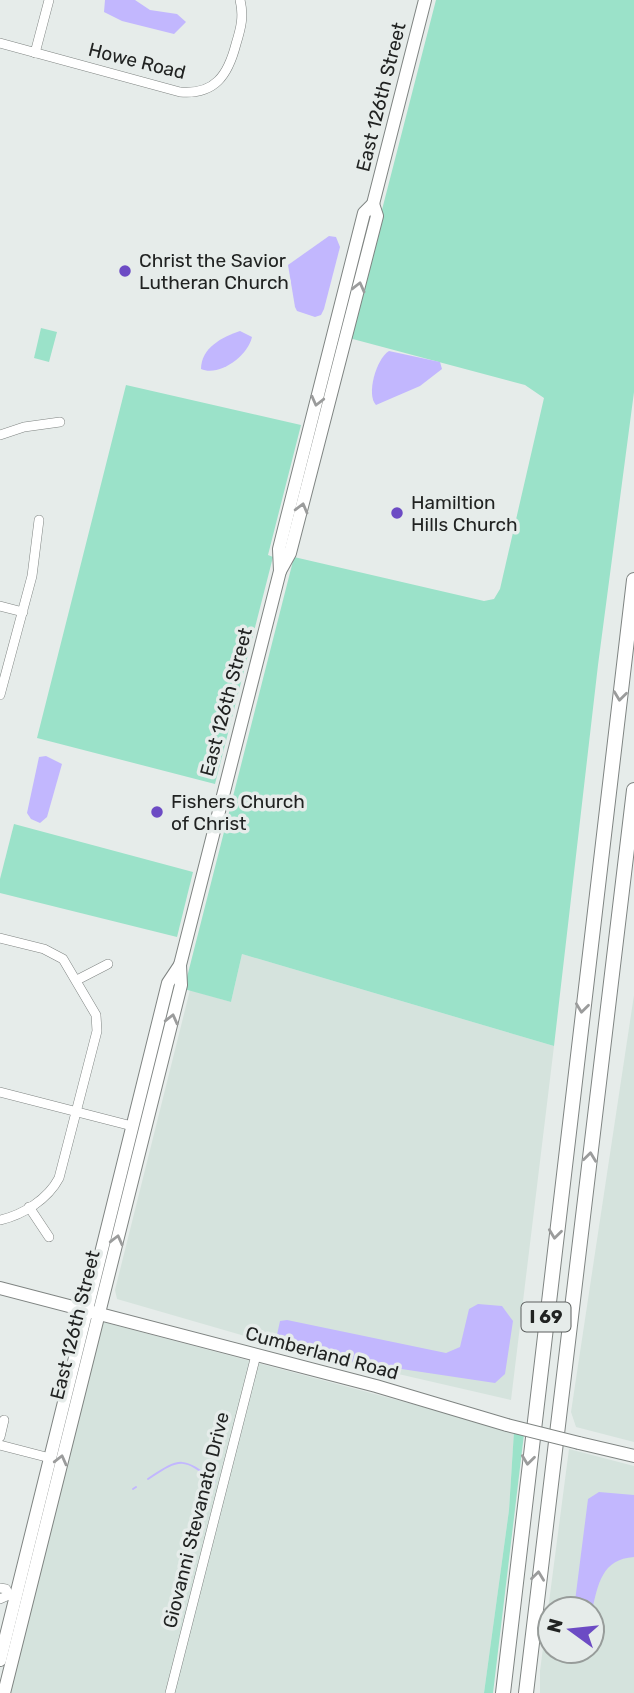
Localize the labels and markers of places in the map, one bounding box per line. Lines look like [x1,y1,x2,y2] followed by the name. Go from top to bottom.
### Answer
[139,249,289,294] place label: Christ the Savior Lutheran Church
[117,263,133,279] marker: Christ the Savior Lutheran Church
[411,491,518,536] place label: Hamiltion Hills Church
[389,505,405,521] marker: Hamiltion Hills Church
[171,790,305,835] place label: Fishers Church of Christ
[149,804,165,820] marker: Fishers Church of Christ

